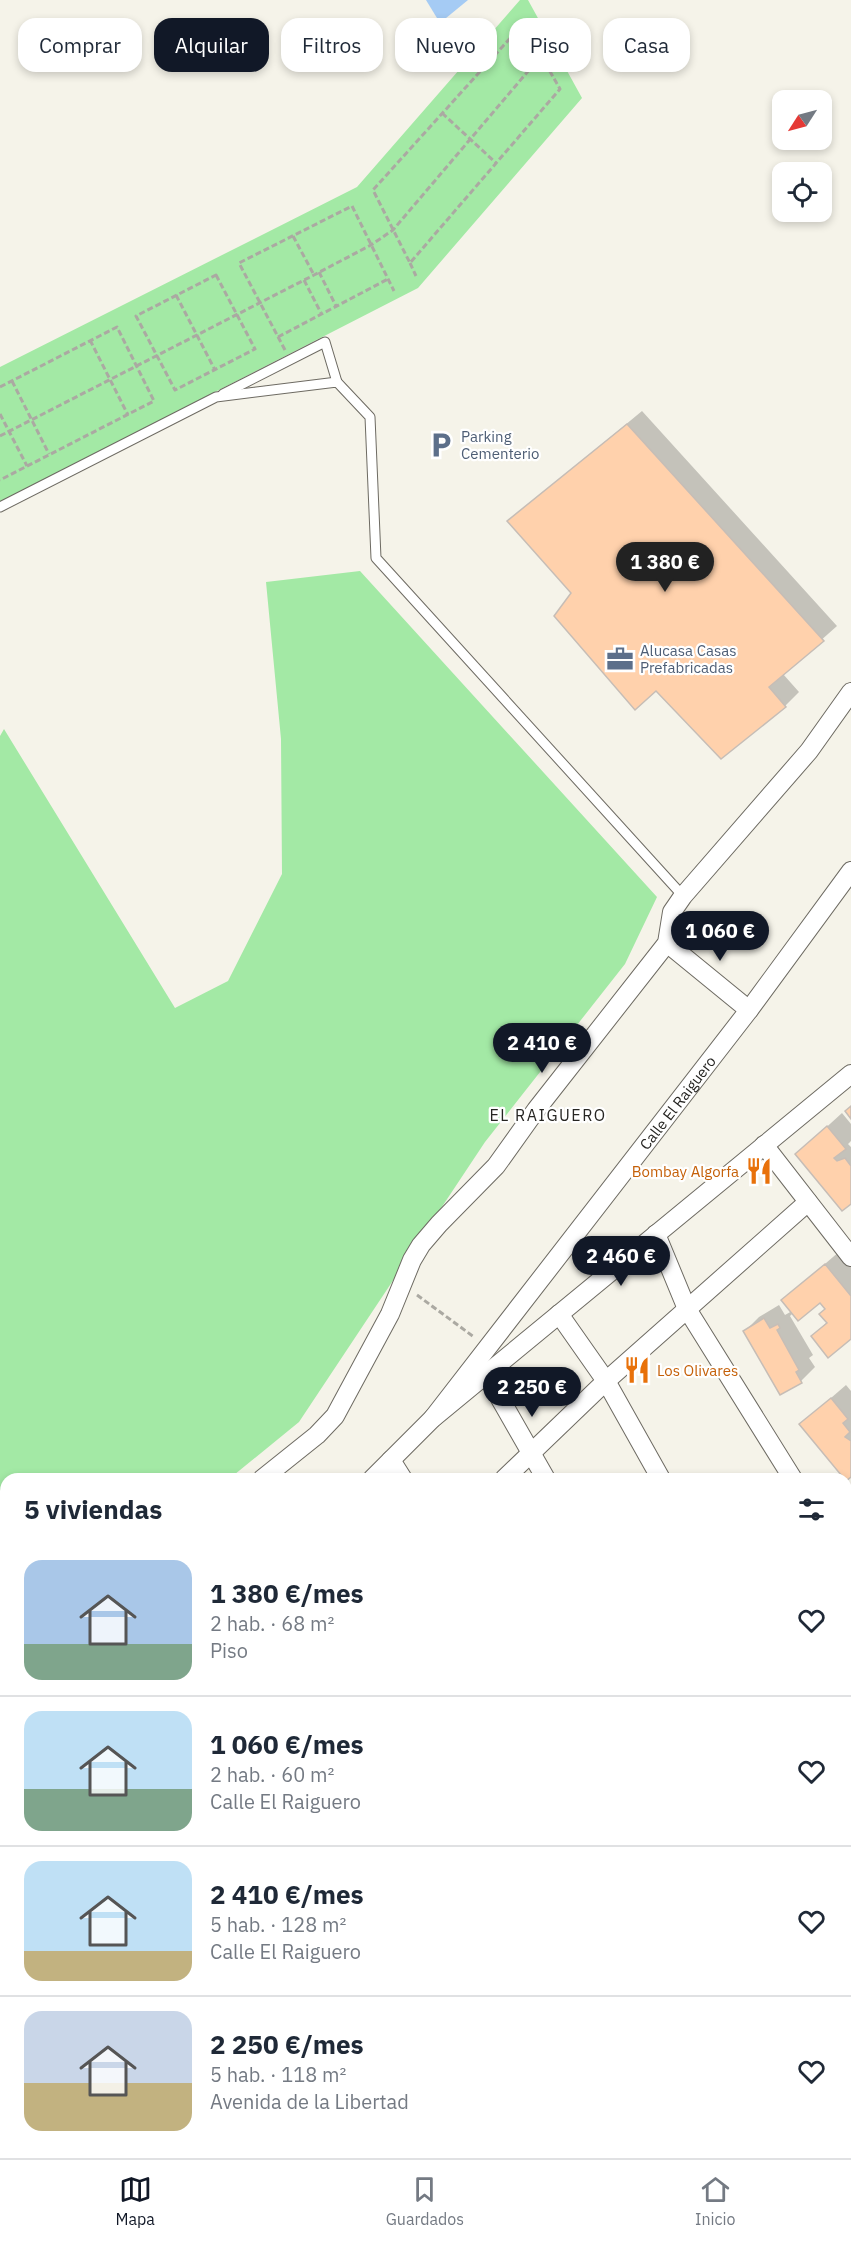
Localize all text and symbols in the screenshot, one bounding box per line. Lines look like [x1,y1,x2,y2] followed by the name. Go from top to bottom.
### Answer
[18,18,142,72] chip: Comprar
[154,18,269,72] chip: Alquilar
[281,18,383,72] chip: Filtros
[395,18,497,72] chip: Nuevo
[509,18,591,72] chip: Piso
[603,18,690,72] chip: Casa
[772,90,832,150] north arrow
[772,90,832,222] map controls
[772,162,832,222] button: locate
[461,427,540,463] place label: Parking Cementerio
[426,430,456,460] parking icon: Parking Cementerio
[610,542,720,593] pin: 1 380 €
[630,548,700,575] text: 1 380 €
[640,641,737,677] place label: Alucasa Casas Prefabricadas
[605,644,635,674] office icon: Alucasa Casas Prefabricadas
[665,911,775,962] pin: 1 060 €
[685,917,755,944] text: 1 060 €
[487,1023,597,1074] pin: 2 410 €
[507,1029,577,1056] text: 2 410 €
[635,1052,720,1153] street label: Calle El Raiguero
[489,1105,607,1125] district label: EL RAIGUERO
[744,1156,774,1186] restaurant icon: Bombay Algorfa
[632,1162,739,1181] place label: Bombay Algorfa
[566,1236,676,1287] pin: 2 460 €
[586,1242,656,1269] text: 2 460 €
[622,1355,652,1385] restaurant icon: Los Olivares
[657,1361,738,1380] place label: Los Olivares
[477,1367,587,1418] pin: 2 250 €
[497,1373,567,1400] text: 2 250 €
[24,1492,162,1526] text: 5 viviendas
[795,1493,828,1526] icon: filters
[210,1576,364,1610] text: 1 380 €/mes
[72,1584,144,1656] icon: home
[795,1604,828,1637] icon: heart
[210,1610,334,1637] text: 2 hab. · 68 m²
[210,1637,248,1664] text: Piso
[210,1727,364,1761] text: 1 060 €/mes
[72,1735,144,1807] icon: home
[795,1755,828,1788] icon: heart
[210,1761,334,1788] text: 2 hab. · 60 m²
[210,1788,361,1815] text: Calle El Raiguero
[210,1877,364,1911] text: 2 410 €/mes
[72,1885,144,1957] icon: home
[795,1905,828,1938] icon: heart
[210,1911,346,1938] text: 5 hab. · 128 m²
[210,1938,361,1965] text: Calle El Raiguero
[210,2027,364,2061] text: 2 250 €/mes
[72,2035,144,2107] icon: home
[795,2055,828,2088] icon: heart
[210,2061,346,2088] text: 5 hab. · 118 m²
[210,2088,409,2115] text: Avenida de la Libertad
[115,2173,155,2229] tab: Mapa
[386,2173,464,2229] tab: Guardados
[695,2173,736,2229] tab: Inicio

